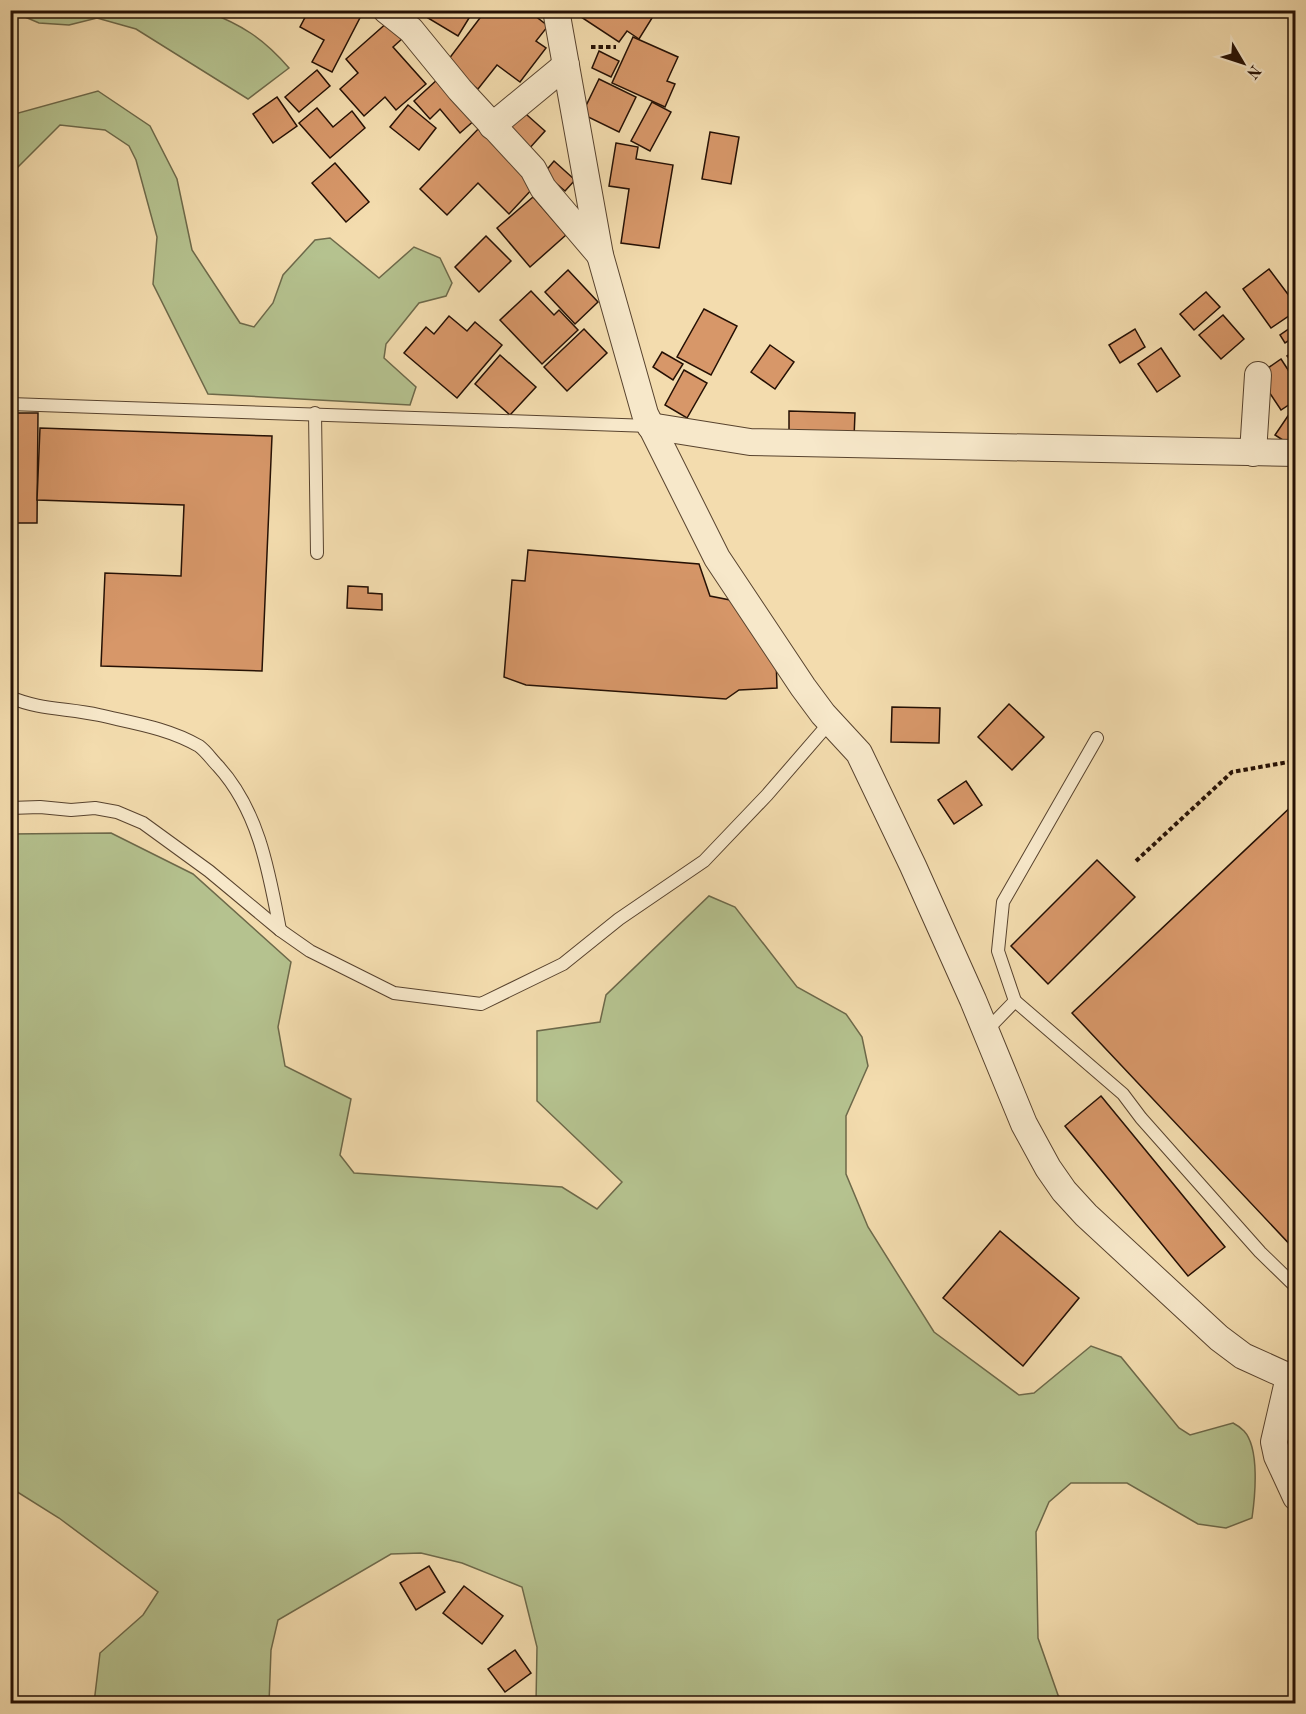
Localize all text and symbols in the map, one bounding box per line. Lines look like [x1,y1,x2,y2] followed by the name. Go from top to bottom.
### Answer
[1213,33,1273,93] north arrow
[1243,61,1263,82] text: N

